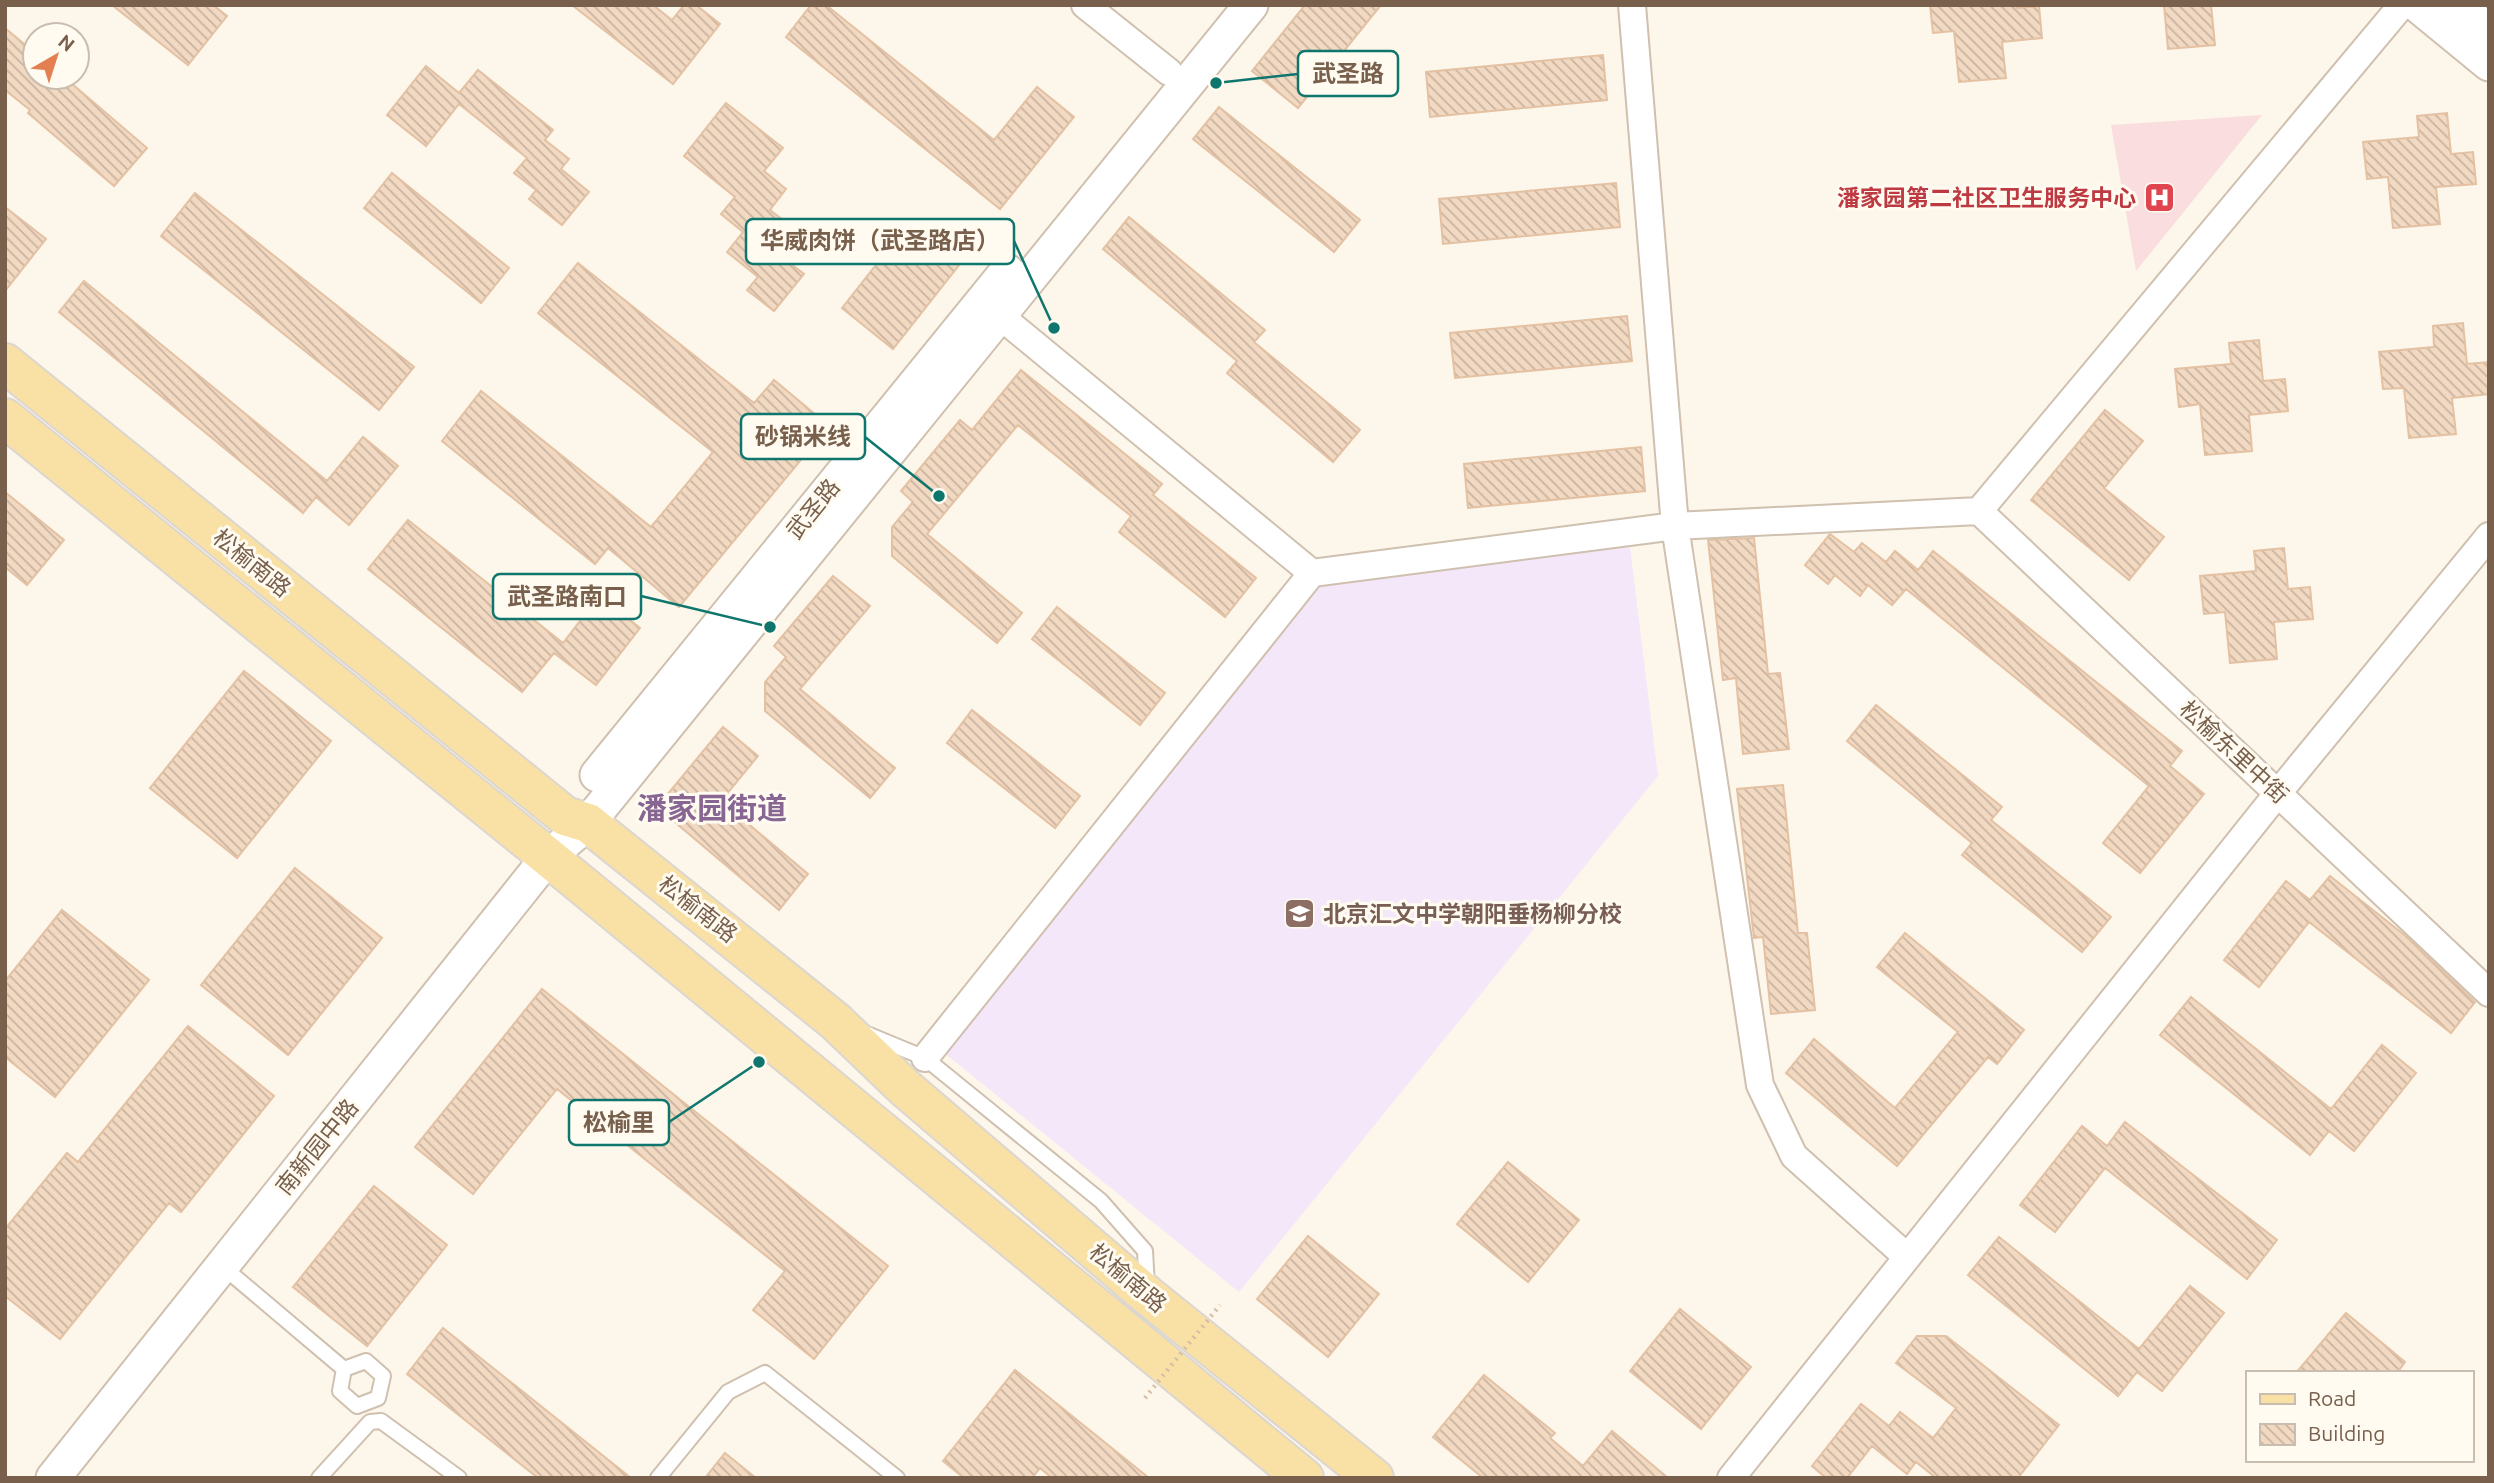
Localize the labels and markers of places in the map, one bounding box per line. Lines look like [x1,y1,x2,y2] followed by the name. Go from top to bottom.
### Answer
[1298,51,1398,96] callout: 武圣路
[2142,181,2176,215] hospital icon: 潘家园第二社区卫生服务中心
[1837,185,2136,210] place label: 潘家园第二社区卫生服务中心
[746,219,1014,264] callout: 华威肉饼（武圣路店）
[741,414,865,459] callout: 砂锅米线
[493,574,641,619] callout: 武圣路南口
[1283,897,1317,931] school or university icon: 北京汇文中学朝阳垂杨柳分校
[1323,901,1622,926] place label: 北京汇文中学朝阳垂杨柳分校
[569,1100,669,1145] callout: 松榆里

